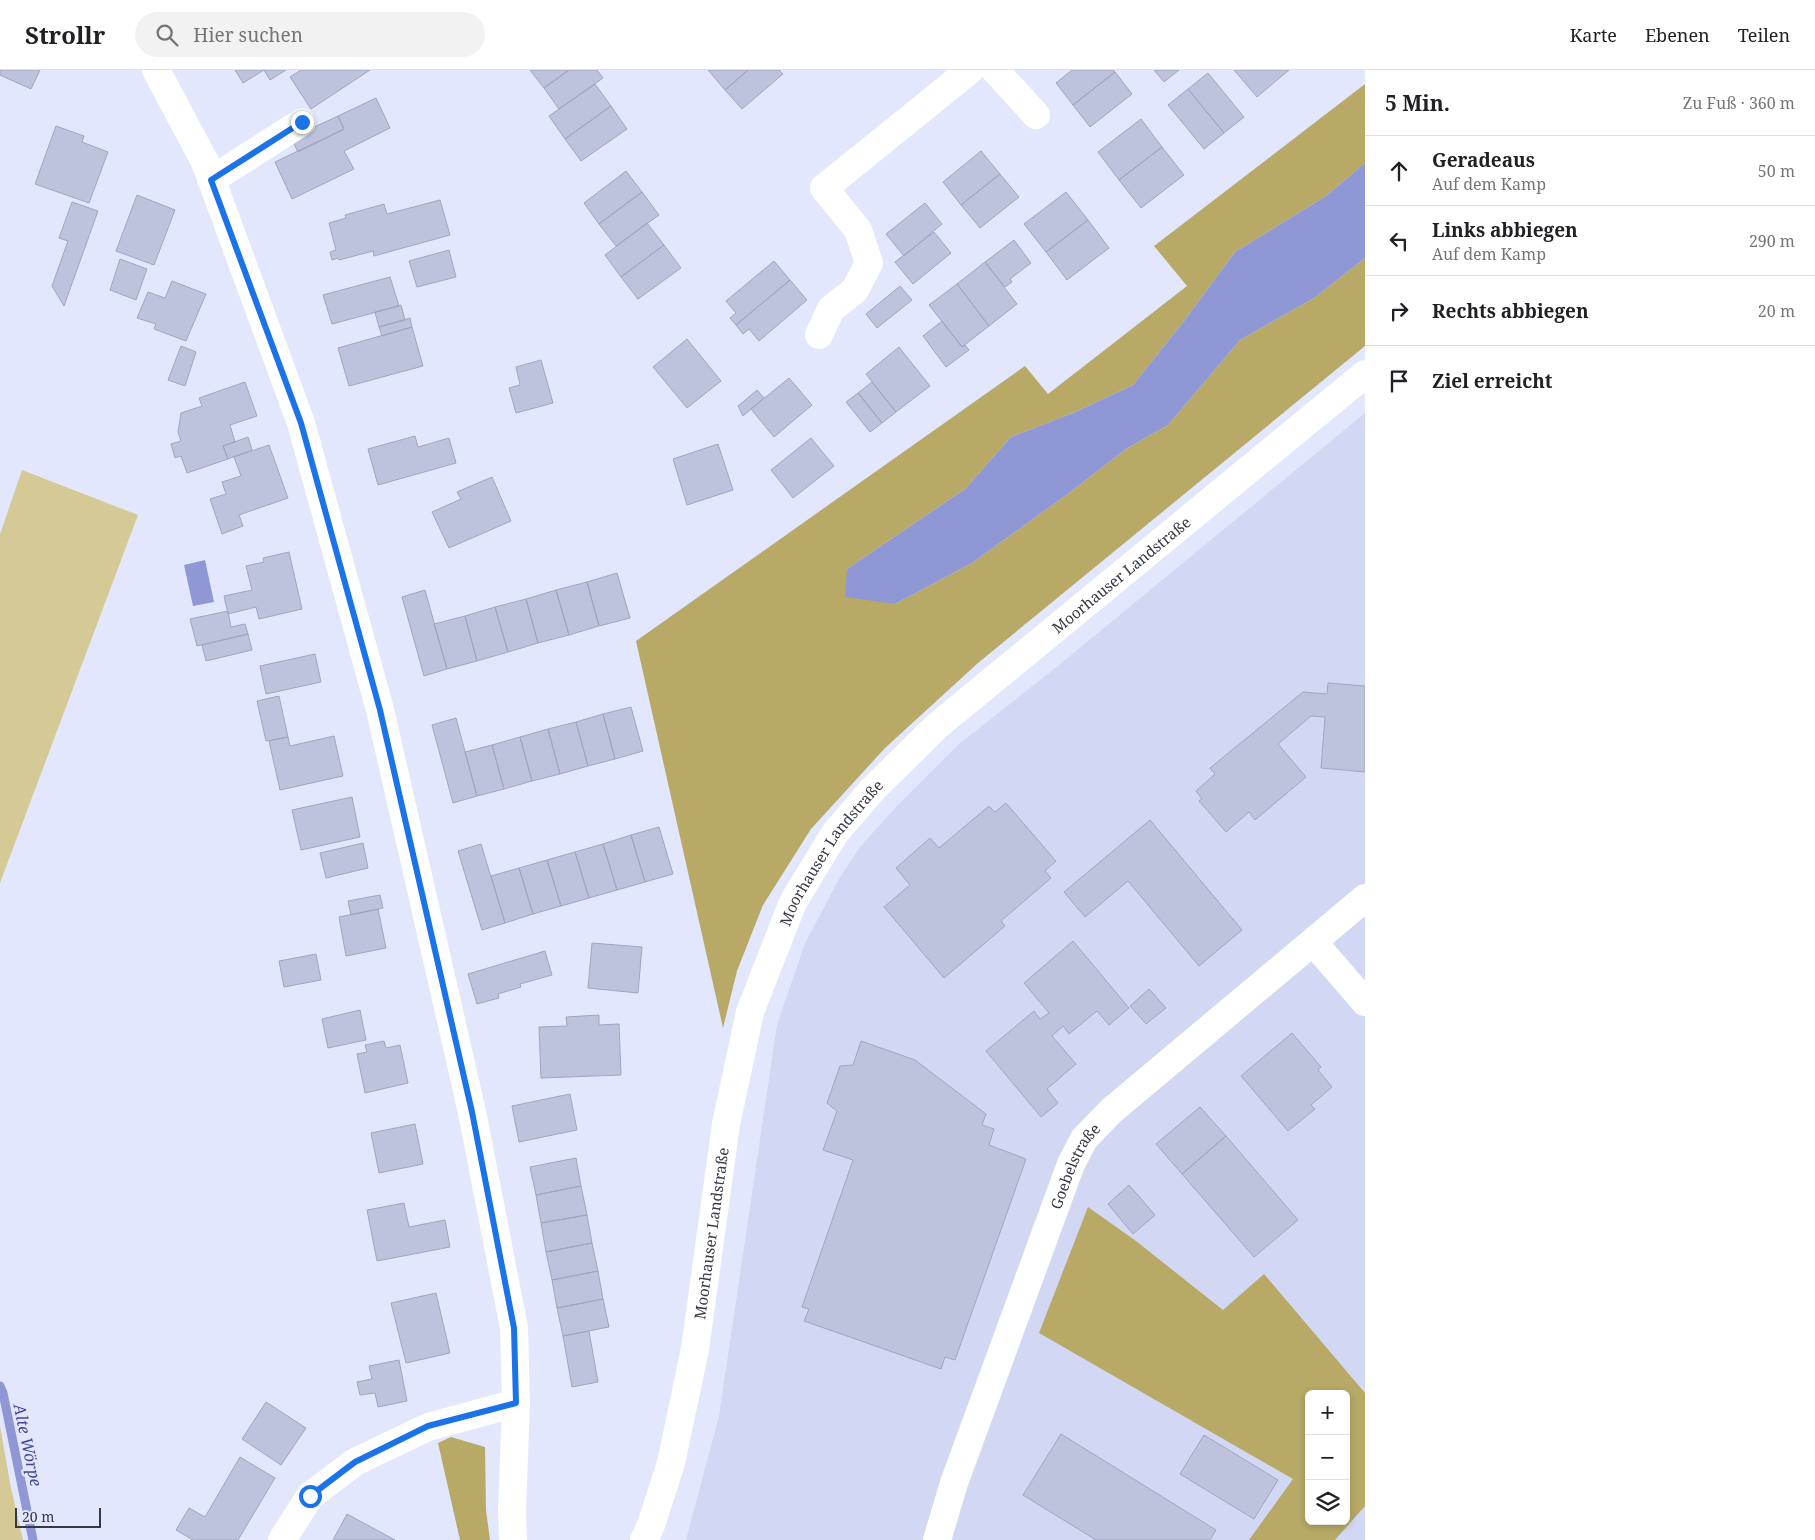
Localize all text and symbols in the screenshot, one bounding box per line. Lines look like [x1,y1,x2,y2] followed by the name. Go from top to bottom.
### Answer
[135,12,485,57] search box
[25,18,105,51] text: Strollr
[153,21,181,49] icon: search
[193,22,303,48] text: Hier suchen
[1570,23,1617,47] text: Karte
[1645,23,1710,47] text: Ebenen
[1738,23,1790,47] text: Teilen
[1385,89,1450,117] text: 5 Min.
[1683,92,1795,114] text: Zu Fuß · 360 m
[291,111,314,134] route end
[1432,147,1535,173] text: Geradeaus
[1385,157,1413,185] icon: ahead
[1758,160,1795,182] text: 50 m
[1432,173,1546,195] text: Auf dem Kamp
[1432,217,1578,243] text: Links abbiegen
[1385,227,1413,255] icon: left
[1749,230,1795,252] text: 290 m
[1432,243,1546,265] text: Auf dem Kamp
[1385,297,1413,325] icon: right
[1432,298,1589,324] text: Rechts abbiegen
[1758,300,1795,322] text: 20 m
[1385,367,1413,395] icon: arrive
[1432,368,1553,394] text: Ziel erreicht
[1048,512,1194,637] street label: Moorhauser Landstraße
[775,775,887,929] street label: Moorhauser Landstraße
[1045,1119,1104,1212] street label: Goebelstraße
[689,1146,733,1321] street label: Moorhauser Landstraße
[1305,1390,1350,1525] map controls
[1305,1390,1350,1435] button: +
[8,1401,47,1488] water label: Alte Wörpe
[1305,1435,1350,1480] button: −
[1305,1480,1350,1525] button: layers
[299,1485,322,1508] route start
[15,1505,101,1528] scale bar
[22,1507,55,1526] text: 20 m

